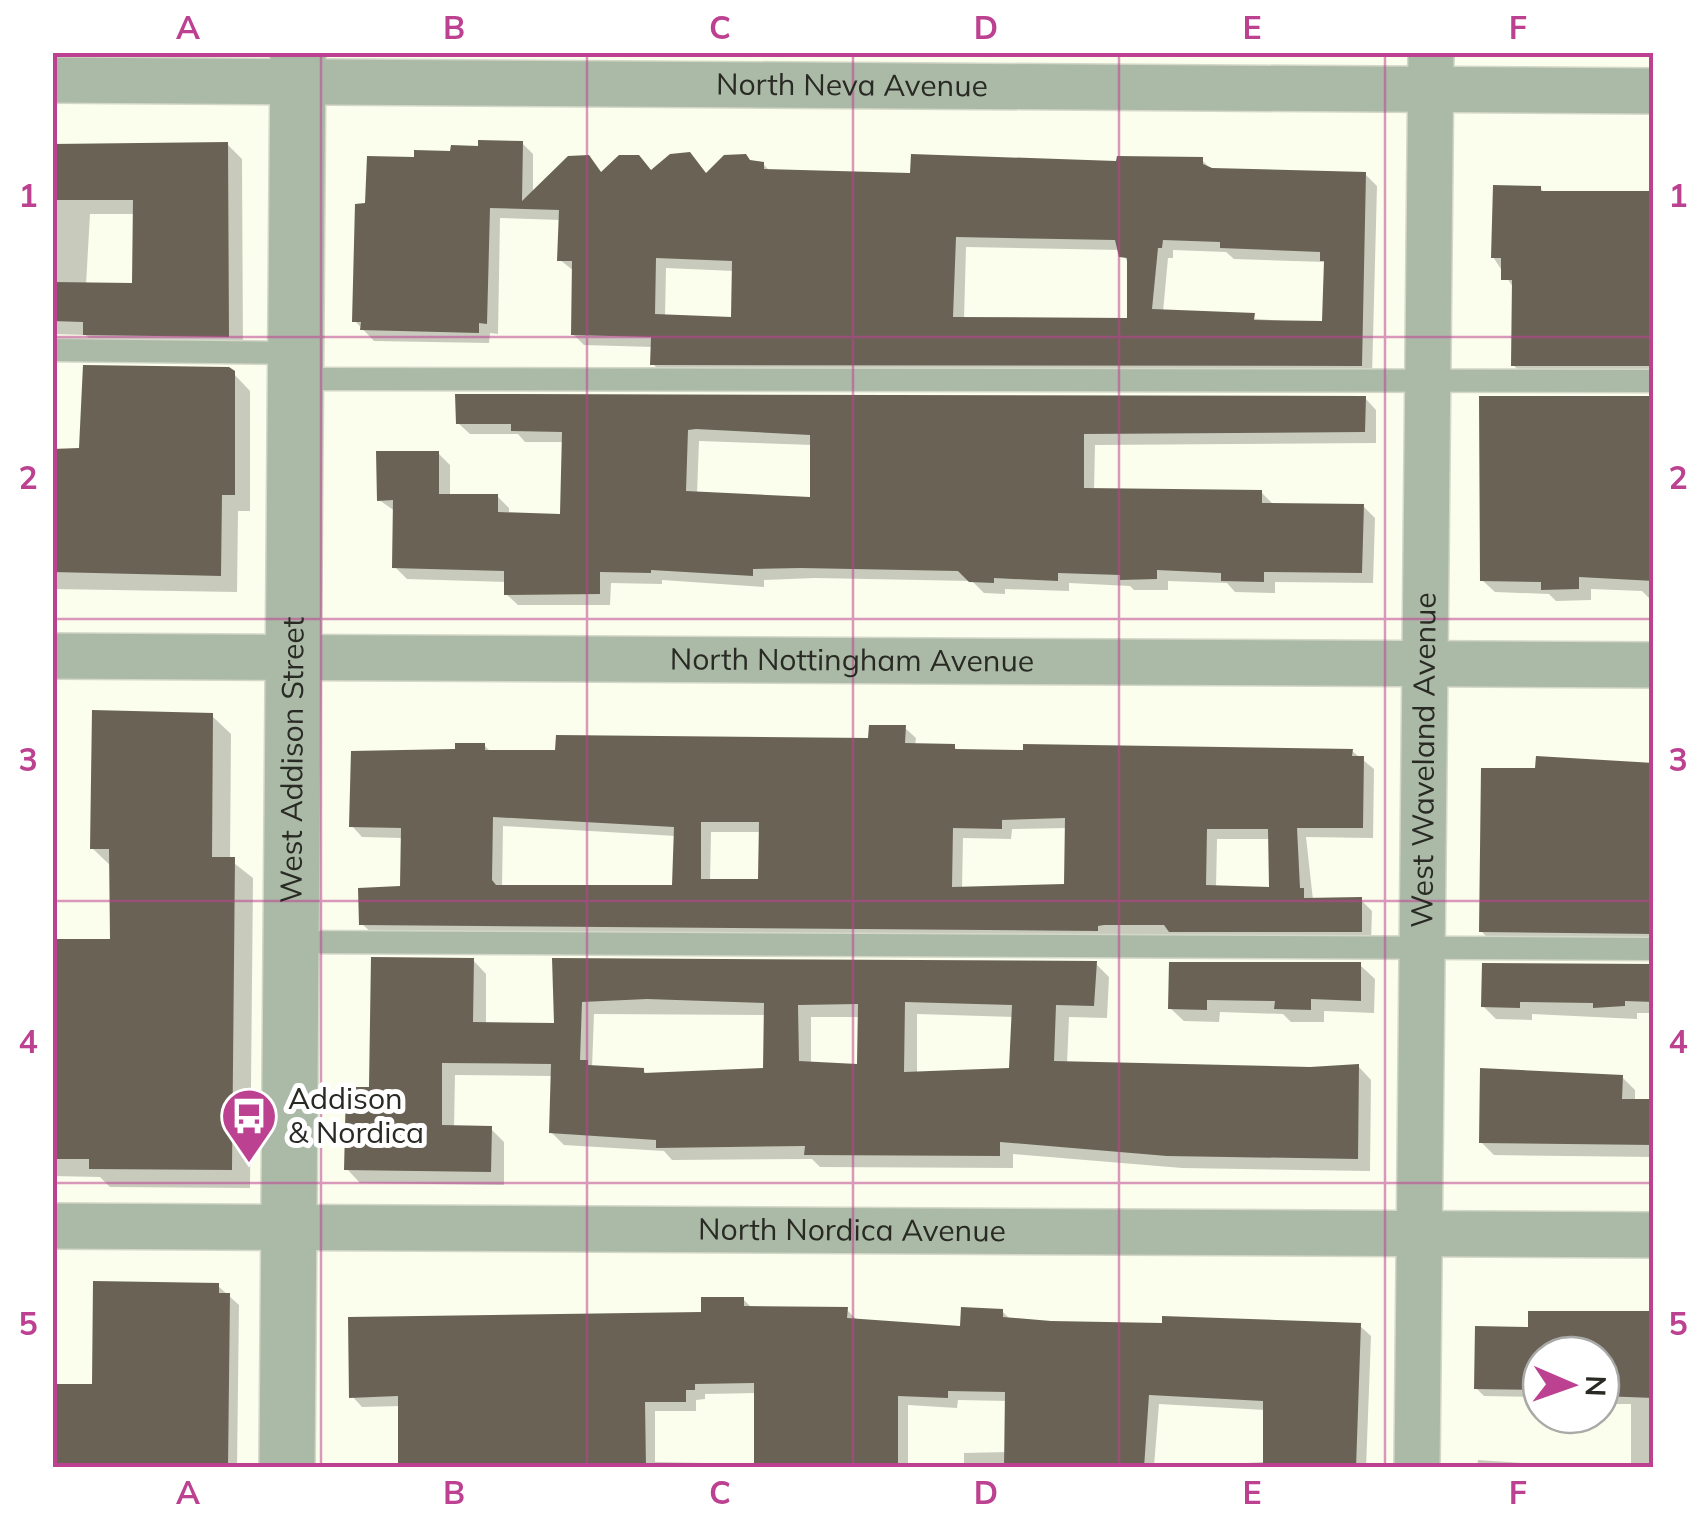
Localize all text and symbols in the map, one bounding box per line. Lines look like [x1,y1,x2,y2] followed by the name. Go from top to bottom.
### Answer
[176,7,200,47] text: A
[443,7,465,47] text: B
[709,7,731,47] text: C
[974,7,998,47] text: D
[1242,7,1262,47] text: E
[1509,7,1527,47] text: F
[716,65,988,104] street label: North Neva Avenue
[18,175,38,215] text: 1
[1668,175,1688,215] text: 1
[18,457,38,497] text: 2
[1668,457,1688,497] text: 2
[1402,592,1444,928] street label: West Waveland Avenue
[271,617,312,903] street label: West Addison Street
[670,639,1034,680] street label: North Nottingham Avenue
[18,739,38,779] text: 3
[1668,739,1688,779] text: 3
[18,1021,38,1061] text: 4
[1668,1021,1688,1061] text: 4
[288,1079,424,1151] place label: Addison & Nordica
[219,1086,279,1165] bus stop icon: Addison & Nordica
[698,1210,1006,1249] street label: North Nordica Avenue
[18,1303,38,1343] text: 5
[1668,1303,1688,1343] text: 5
[1521,1335,1621,1435] north arrow
[1579,1375,1614,1397] text: N
[176,1472,200,1512] text: A
[443,1472,465,1512] text: B
[709,1472,731,1512] text: C
[974,1472,998,1512] text: D
[1242,1472,1262,1512] text: E
[1509,1472,1527,1512] text: F

